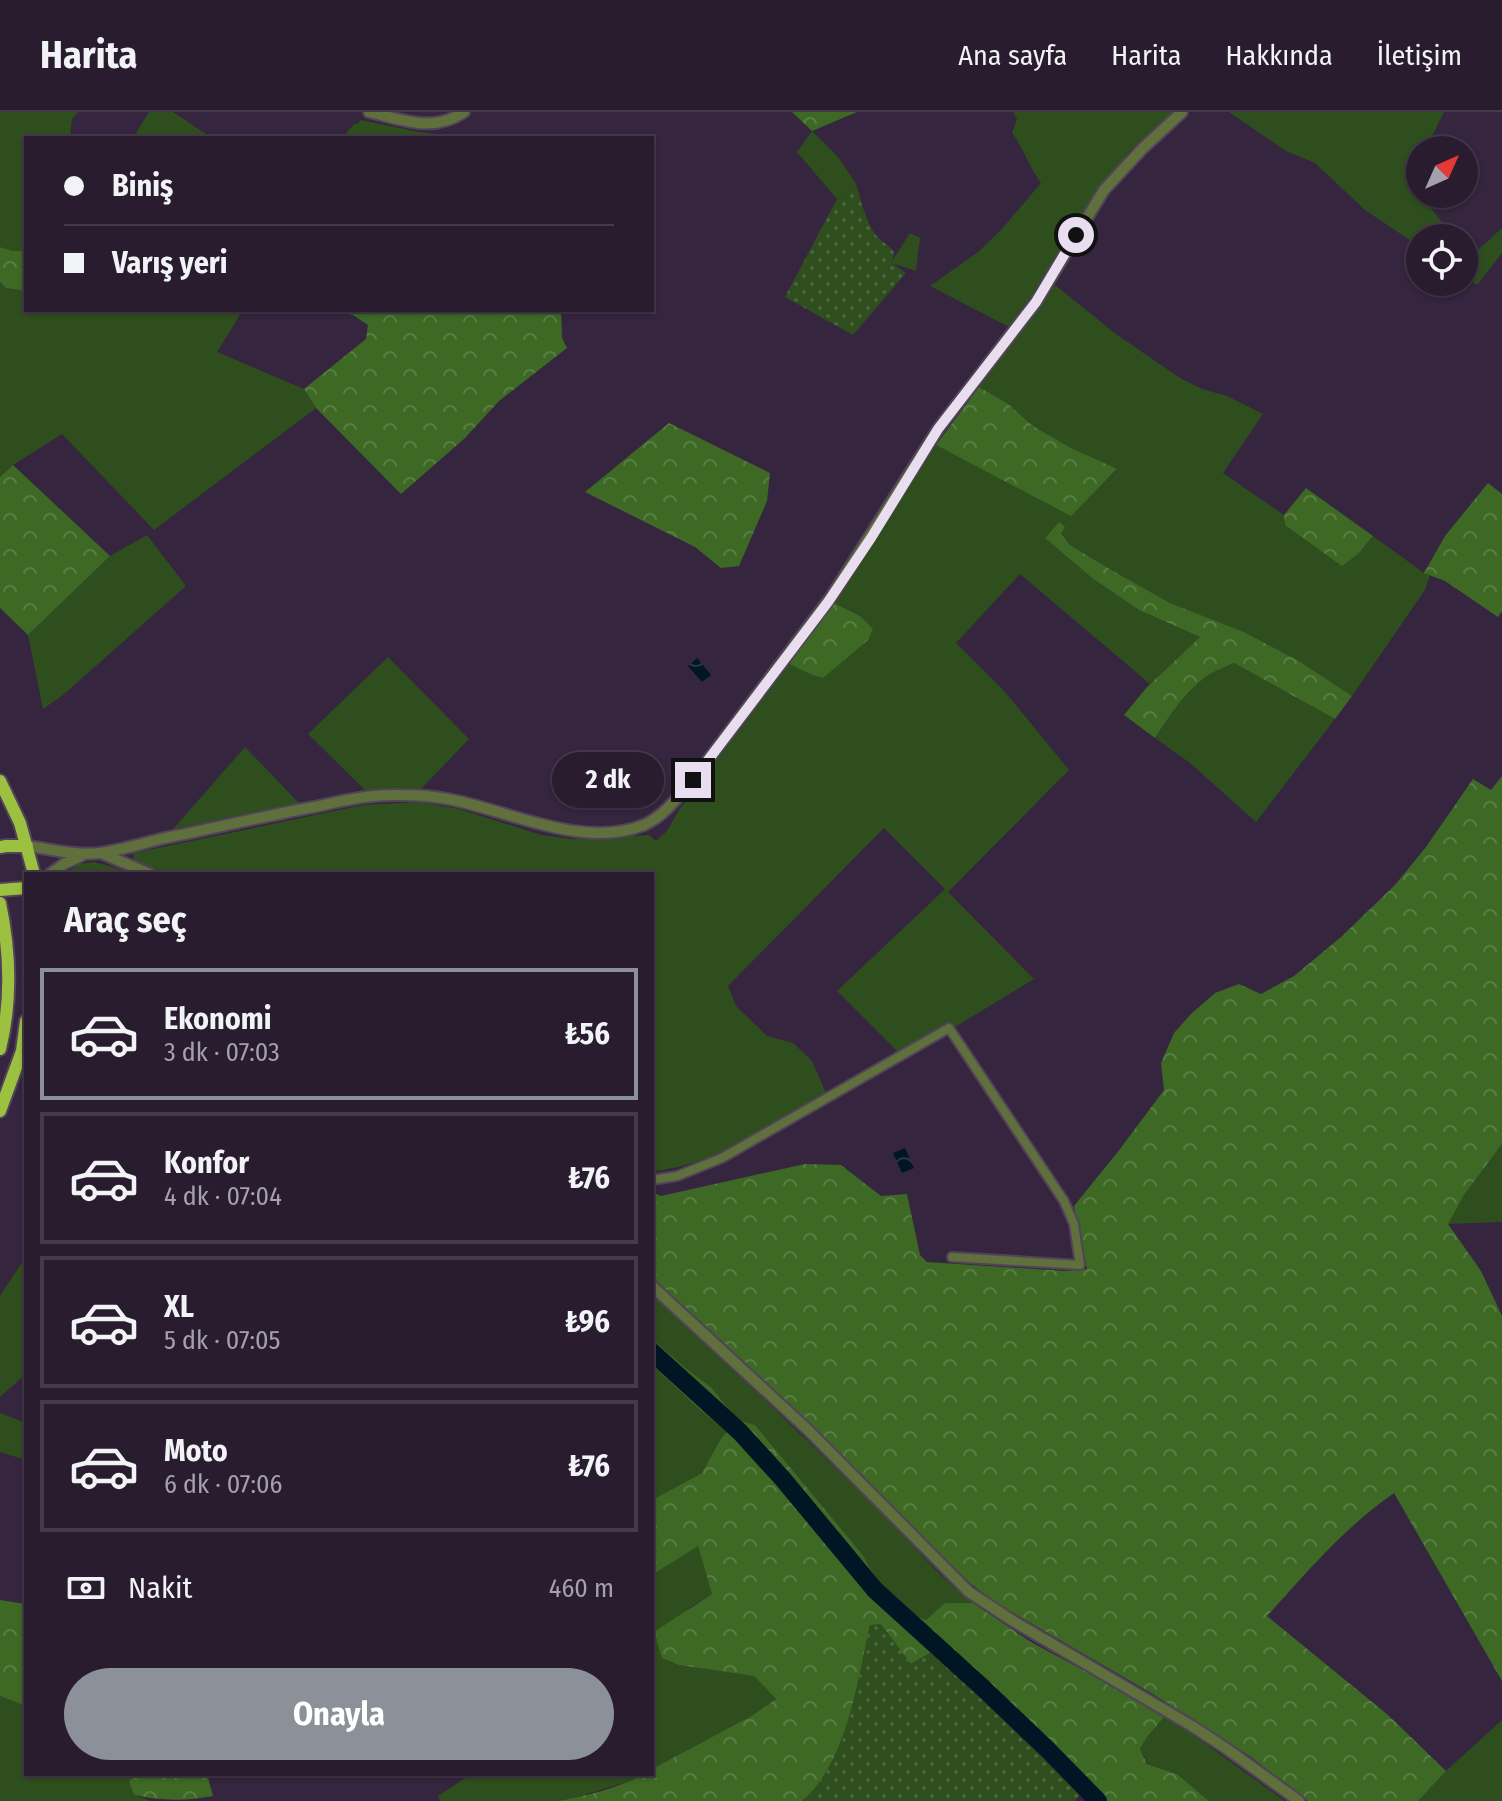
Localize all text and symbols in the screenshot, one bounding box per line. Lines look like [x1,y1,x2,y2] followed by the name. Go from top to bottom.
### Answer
[40,32,137,78] text: Harita
[958,39,1067,72] text: Ana sayfa
[1111,39,1181,72] text: Harita
[1225,39,1333,72] text: Hakkında
[1377,39,1462,72] text: İletişim
[1406,136,1478,208] north arrow
[1406,136,1478,296] map controls
[112,168,173,204] text: Biniş
[1058,217,1094,253] route start
[1406,224,1478,296] button: locate
[112,245,228,281] text: Varış yeri
[553,752,665,808] callout: 2 dk
[675,762,711,798] route end
[586,764,630,795] text: 2 dk
[64,898,186,942] text: Araç seç
[68,998,140,1070] icon: car
[164,1001,272,1037] text: Ekonomi
[564,1016,610,1052] text: ₺56
[164,1037,280,1068] text: 3 dk · 07:03
[68,1142,140,1214] icon: car
[164,1145,249,1181] text: Konfor
[568,1160,610,1196] text: ₺76
[164,1181,282,1212] text: 4 dk · 07:04
[68,1286,140,1358] icon: car
[164,1289,194,1325] text: XL
[565,1304,610,1340] text: ₺96
[164,1325,280,1356] text: 5 dk · 07:05
[68,1430,140,1502] icon: car
[164,1433,228,1469] text: Moto
[568,1448,610,1484] text: ₺76
[164,1469,282,1500] text: 6 dk · 07:06
[64,1566,108,1610] icon: cash
[128,1570,192,1606] text: Nakit
[549,1573,614,1604] text: 460 m
[64,1668,614,1760] button: Onayla

